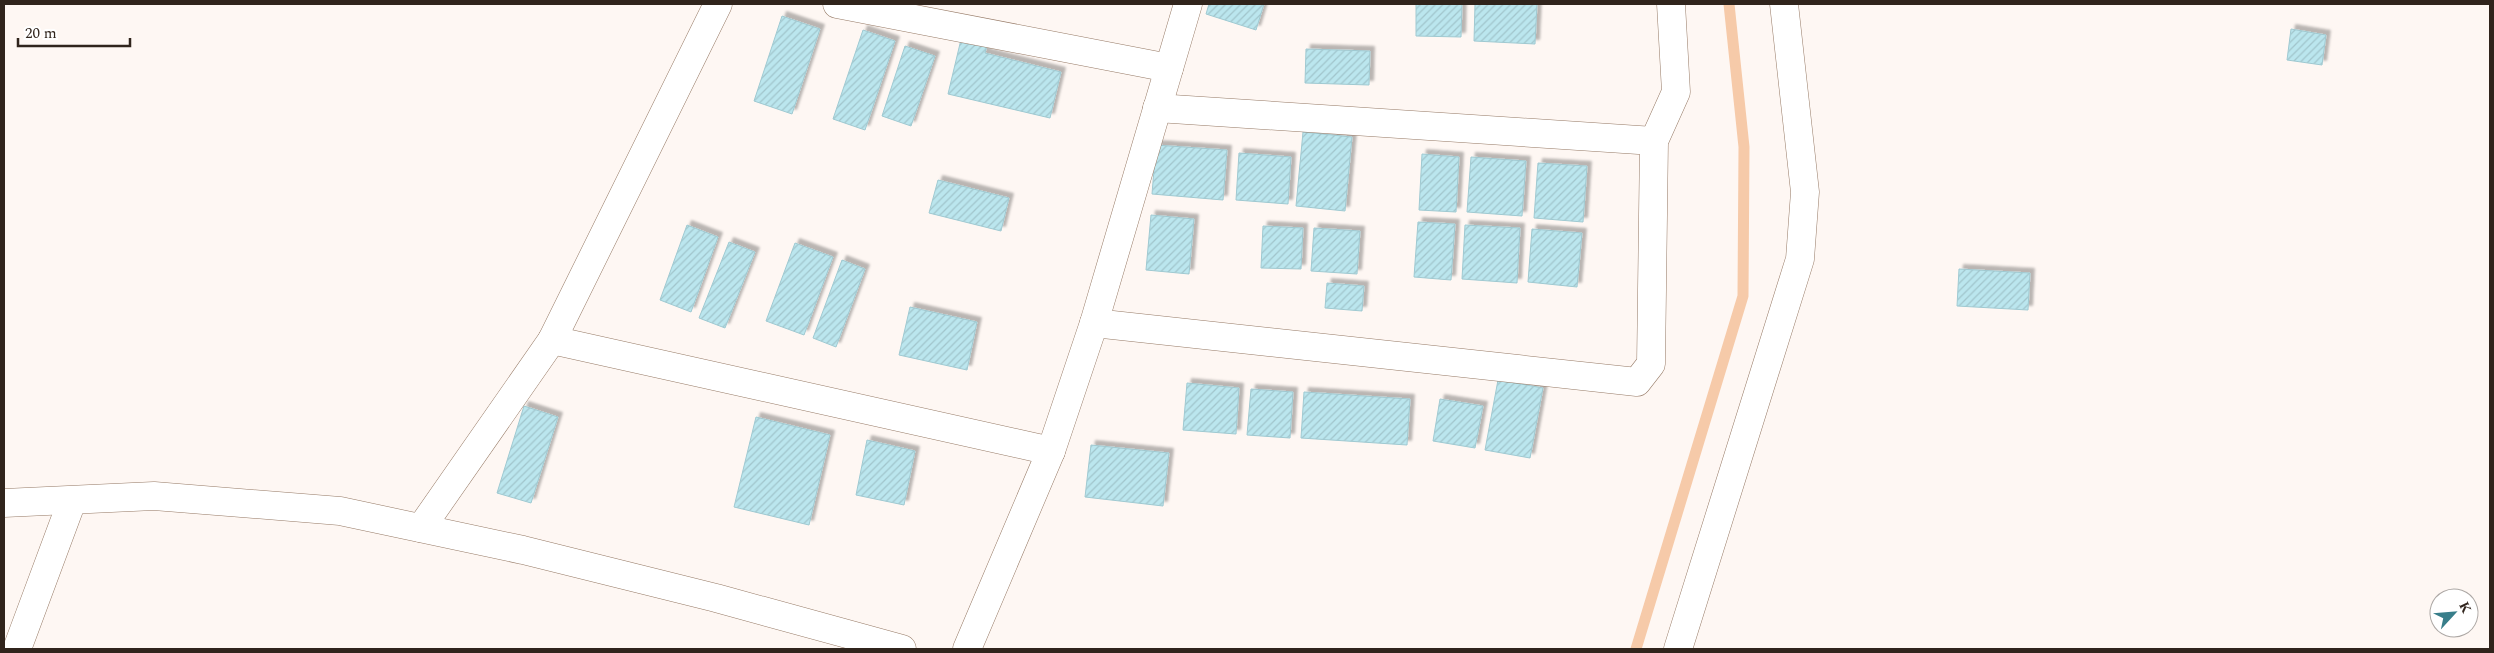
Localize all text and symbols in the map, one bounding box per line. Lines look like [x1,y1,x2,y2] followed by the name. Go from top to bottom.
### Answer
[18,15,130,47] scale bar
[25,22,57,45] text: 20 m
[2429,588,2479,638] north arrow
[2453,598,2477,617] text: K

